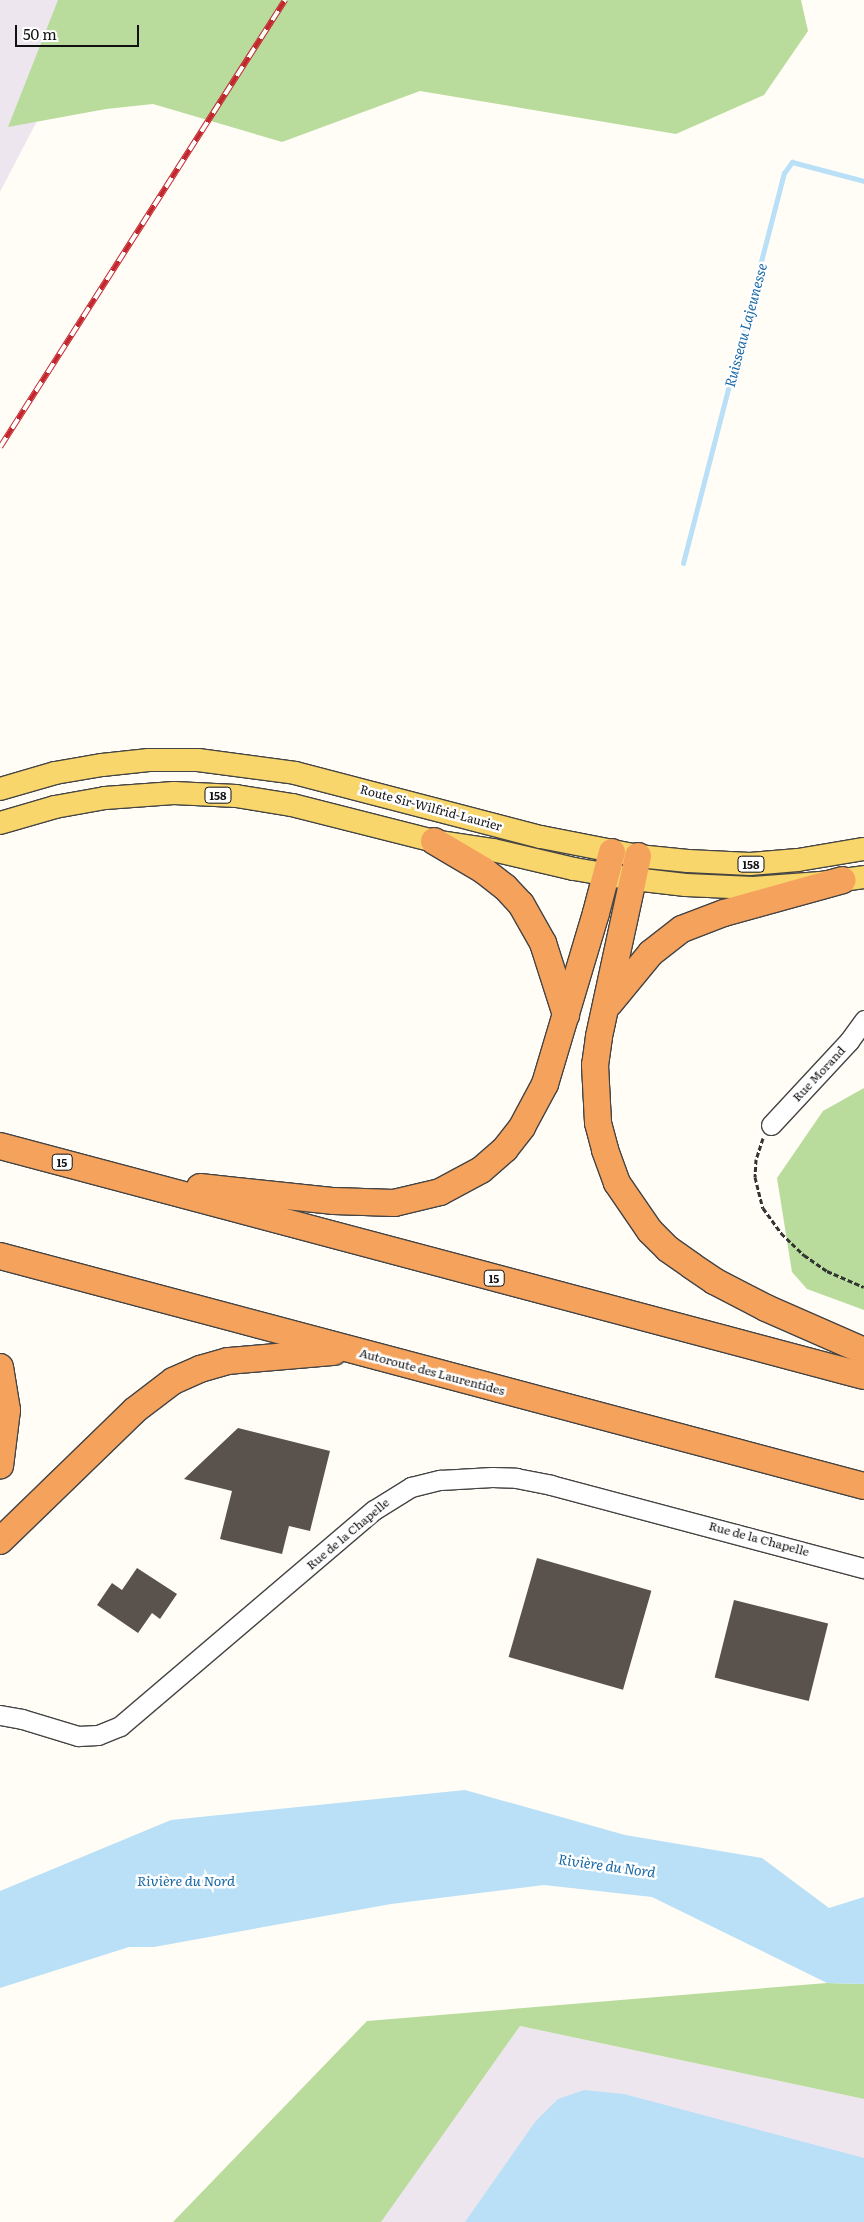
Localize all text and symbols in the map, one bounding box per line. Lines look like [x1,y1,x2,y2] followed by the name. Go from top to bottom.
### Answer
[18,15,141,47] scale bar
[23,22,57,45] text: 50 m
[720,261,770,389] water label: Ruisseau Lajeunesse
[358,782,504,834] street label: Route Sir-Wilfrid-Laurier
[204,786,232,804] road number: 158
[737,856,765,872] road number: 158
[790,1043,848,1105] street label: Rue Morand
[51,1154,73,1170] road number: 15
[483,1270,505,1286] road number: 15
[358,1346,506,1398] street label: Autoroute des Laurentides
[304,1495,392,1573] street label: Rue de la Chapelle
[707,1519,811,1559] street label: Rue de la Chapelle
[557,1850,657,1880] water label: Rivière du Nord
[137,1872,235,1888] water label: Rivière du Nord

